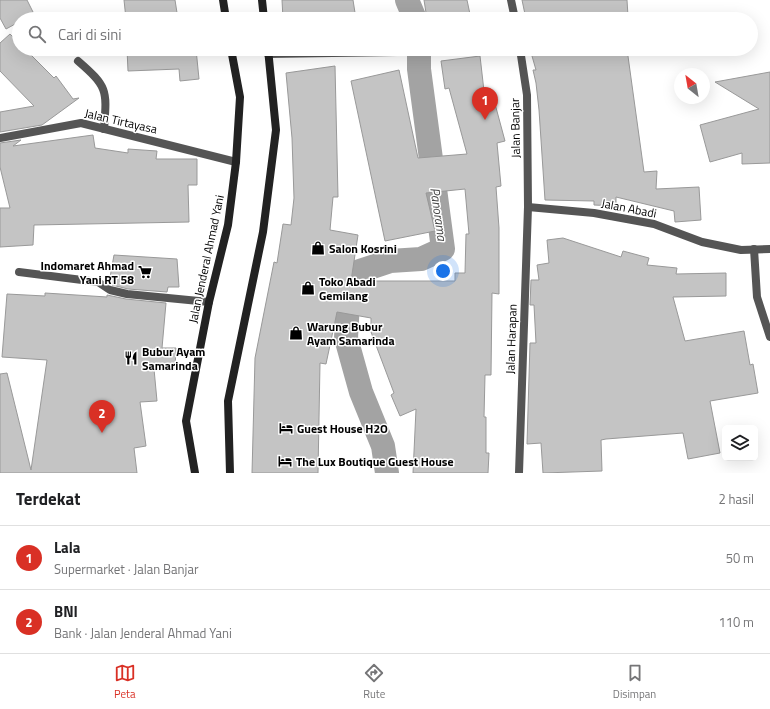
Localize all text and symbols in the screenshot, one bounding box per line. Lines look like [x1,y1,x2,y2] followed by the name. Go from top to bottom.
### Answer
[12,12,758,56] search box
[26,23,48,45] icon: search
[58,23,122,46] text: Cari di sini
[674,68,710,104] north arrow
[472,87,498,120] pin: 1
[505,98,525,158] street label: Jalan Banjar
[83,103,159,139] street label: Jalan Tirtayasa
[425,186,453,243] water label: Panorama
[183,193,229,325] street label: Jalan Jenderal Ahmad Yani
[600,193,658,223] street label: Jalan Abadi
[329,239,397,258] place label: Salon Kosrini
[310,240,326,256] shop icon: Salon Kosrini
[41,256,134,289] place label: Indomaret Ahmad Yani RT 58
[433,261,453,281] your location
[137,264,153,280] supermarket icon: Indomaret Ahmad Yani RT 58
[319,272,376,305] place label: Toko Abadi Gemilang
[300,280,316,296] shop icon: Toko Abadi Gemilang
[500,303,522,375] street label: Jalan Harapan
[307,317,395,350] place label: Warung Bubur Ayam Samarinda
[288,325,304,341] shop icon: Warung Bubur Ayam Samarinda
[142,342,205,375] place label: Bubur Ayam Samarinda
[123,350,139,366] restaurant icon: Bubur Ayam Samarinda
[89,400,115,433] pin: 2
[297,419,388,438] place label: Guest House H2O
[278,420,294,436] hotel icon: Guest House H2O
[722,425,758,461] map controls
[722,425,758,461] button: layers
[296,452,454,471] place label: The Lux Boutique Guest House
[277,453,293,469] hotel icon: The Lux Boutique Guest House
[16,486,80,512] text: Terdekat
[718,489,754,509] text: 2 hasil
[54,536,80,559] text: Lala
[25,548,33,568] text: 1
[726,548,754,568] text: 50 m
[54,559,198,579] text: Supermarket · Jalan Banjar
[54,600,78,623] text: BNI
[25,612,33,632] text: 2
[718,612,754,632] text: 110 m
[54,623,232,643] text: Bank · Jalan Jenderal Ahmad Yani
[114,662,136,702] tab: Peta
[363,662,385,702] tab: Rute
[613,662,656,702] tab: Disimpan

